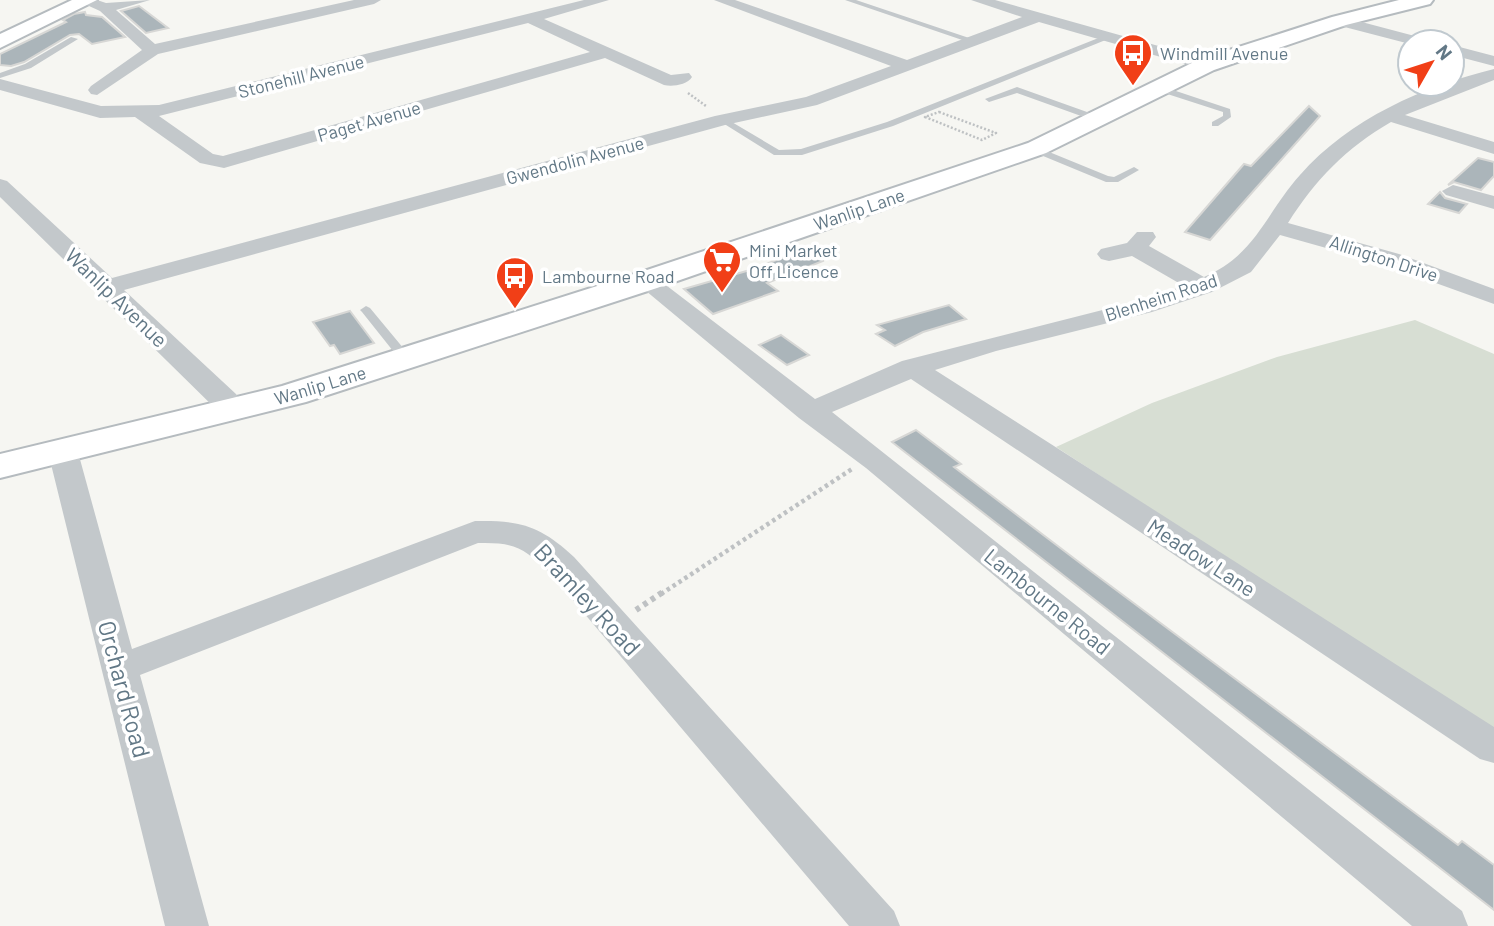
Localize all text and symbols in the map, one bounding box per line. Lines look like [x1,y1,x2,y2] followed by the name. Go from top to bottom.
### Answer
[1396,28,1466,98] north arrow
[1112,32,1154,87] bus stop icon: Windmill Avenue
[1432,40,1458,64] text: N
[1160,42,1288,64] place label: Windmill Avenue
[236,50,366,102] street label: Stonehill Avenue
[315,96,423,146] street label: Paget Avenue
[504,131,646,189] street label: Gwendolin Avenue
[811,183,907,235] street label: Wanlip Lane
[1327,230,1441,286] street label: Allington Drive
[701,239,743,294] supermarket icon: Mini Market Off Licence
[749,239,839,282] place label: Mini Market Off Licence
[61,242,173,352] street label: Wanlip Avenue
[494,255,536,310] bus stop icon: Lambourne Road
[542,265,675,287] place label: Lambourne Road
[1102,268,1220,326] street label: Blenheim Road
[272,361,368,409] street label: Wanlip Lane
[1143,513,1261,601] street label: Meadow Lane
[529,537,647,661] street label: Bramley Road
[980,543,1116,659] street label: Lambourne Road
[93,617,157,761] street label: Orchard Road

